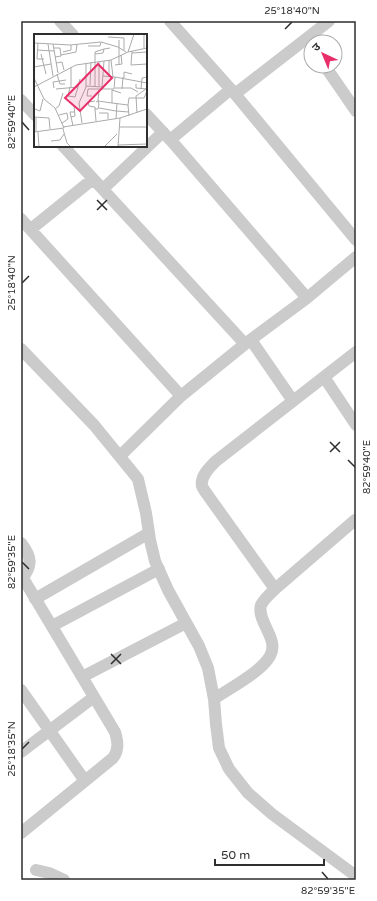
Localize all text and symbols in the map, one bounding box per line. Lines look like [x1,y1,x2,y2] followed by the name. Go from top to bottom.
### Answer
[264,5,320,17] text: 25°18'40"N
[34,34,147,147] inset map
[303,34,343,74] north arrow
[310,40,324,54] text: उ
[6,95,18,149] text: 82°59'40"E
[6,255,18,311] text: 25°18'40"N
[361,440,373,494] text: 82°59'40"E
[6,535,18,589] text: 82°59'35"E
[6,721,18,777] text: 25°18'35"N
[215,841,324,867] scale bar
[221,848,250,862] text: 50 m
[301,885,355,897] text: 82°59'35"E

